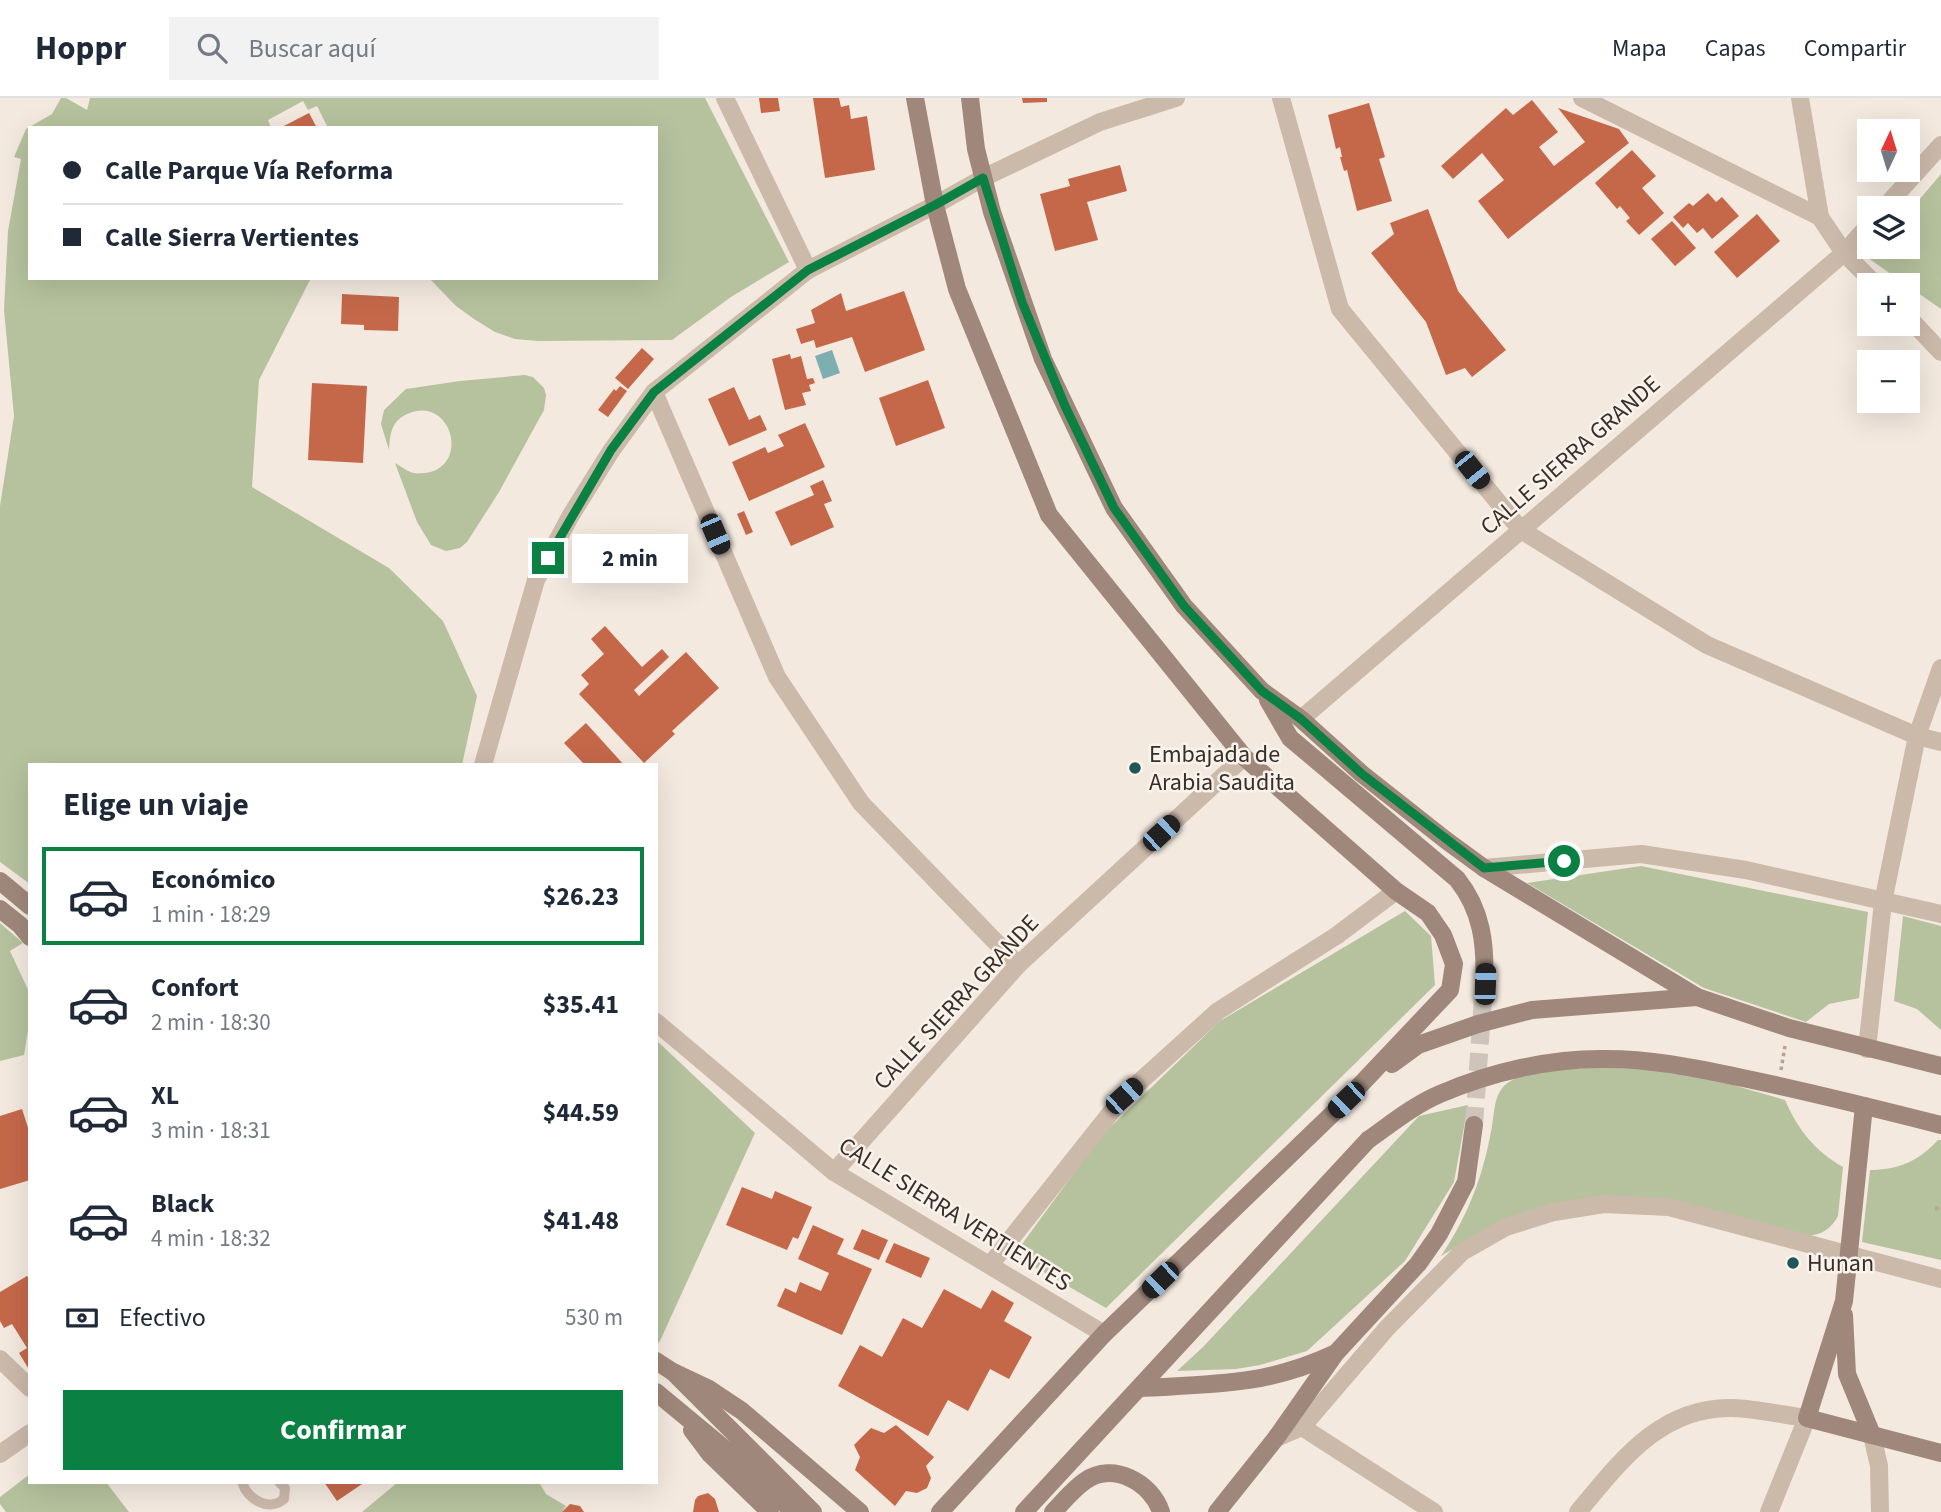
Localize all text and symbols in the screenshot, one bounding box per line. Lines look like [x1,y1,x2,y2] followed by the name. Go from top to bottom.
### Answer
[169,17,659,80] search box
[35,25,127,72] text: Hoppr
[193,29,231,67] icon: search
[249,30,376,67] text: Buscar aquí
[1612,31,1667,66] text: Mapa
[1705,31,1766,66] text: Capas
[1804,31,1906,66] text: Compartir
[1857,119,1920,182] north arrow
[1857,119,1920,413] map controls
[105,152,393,189] text: Calle Parque Vía Reforma
[1857,196,1920,259] button: layers
[105,219,359,256] text: Calle Sierra Vertientes
[1857,273,1920,336] button: +
[1857,350,1920,413] button: −
[1473,367,1668,544] street label: CALLE SIERRA GRANDE
[1451,447,1494,493] car
[698,511,733,557] car
[572,533,688,582] callout: 2 min
[532,542,564,574] route end
[602,542,658,575] text: 2 min
[1149,737,1295,800] place label: Embajada de Arabia Saudita
[1127,760,1143,776] marker: Embajada de Arabia Saudita
[63,782,249,828] text: Elige un viaje
[1139,811,1184,855] car
[1548,845,1580,877] route start
[151,861,276,898] text: Económico
[67,865,130,928] icon: car
[543,878,619,915] text: $26.23
[151,898,271,931] text: 1 min · 18:29
[866,907,1047,1098] street label: CALLE SIERRA GRANDE
[1474,963,1497,1005] car
[151,969,239,1006] text: Confort
[67,973,130,1036] icon: car
[543,986,619,1023] text: $35.41
[151,1006,271,1039] text: 2 min · 18:30
[1102,1074,1147,1118] car
[151,1077,179,1114] text: XL
[1324,1078,1369,1122] car
[67,1081,130,1144] icon: car
[543,1094,619,1131] text: $44.59
[151,1114,271,1147] text: 3 min · 18:31
[832,1128,1078,1300] street label: CALLE SIERRA VERTIENTES
[151,1185,214,1222] text: Black
[67,1189,130,1252] icon: car
[543,1202,619,1239] text: $41.48
[151,1222,271,1255] text: 4 min · 18:32
[1807,1246,1874,1281] place label: Hunan
[1785,1255,1801,1271] marker: Hunan
[1138,1258,1183,1302] car
[63,1299,101,1337] icon: cash
[119,1299,206,1336] text: Efectivo
[565,1301,623,1334] text: 530 m
[63,1390,623,1470] button: Confirmar

